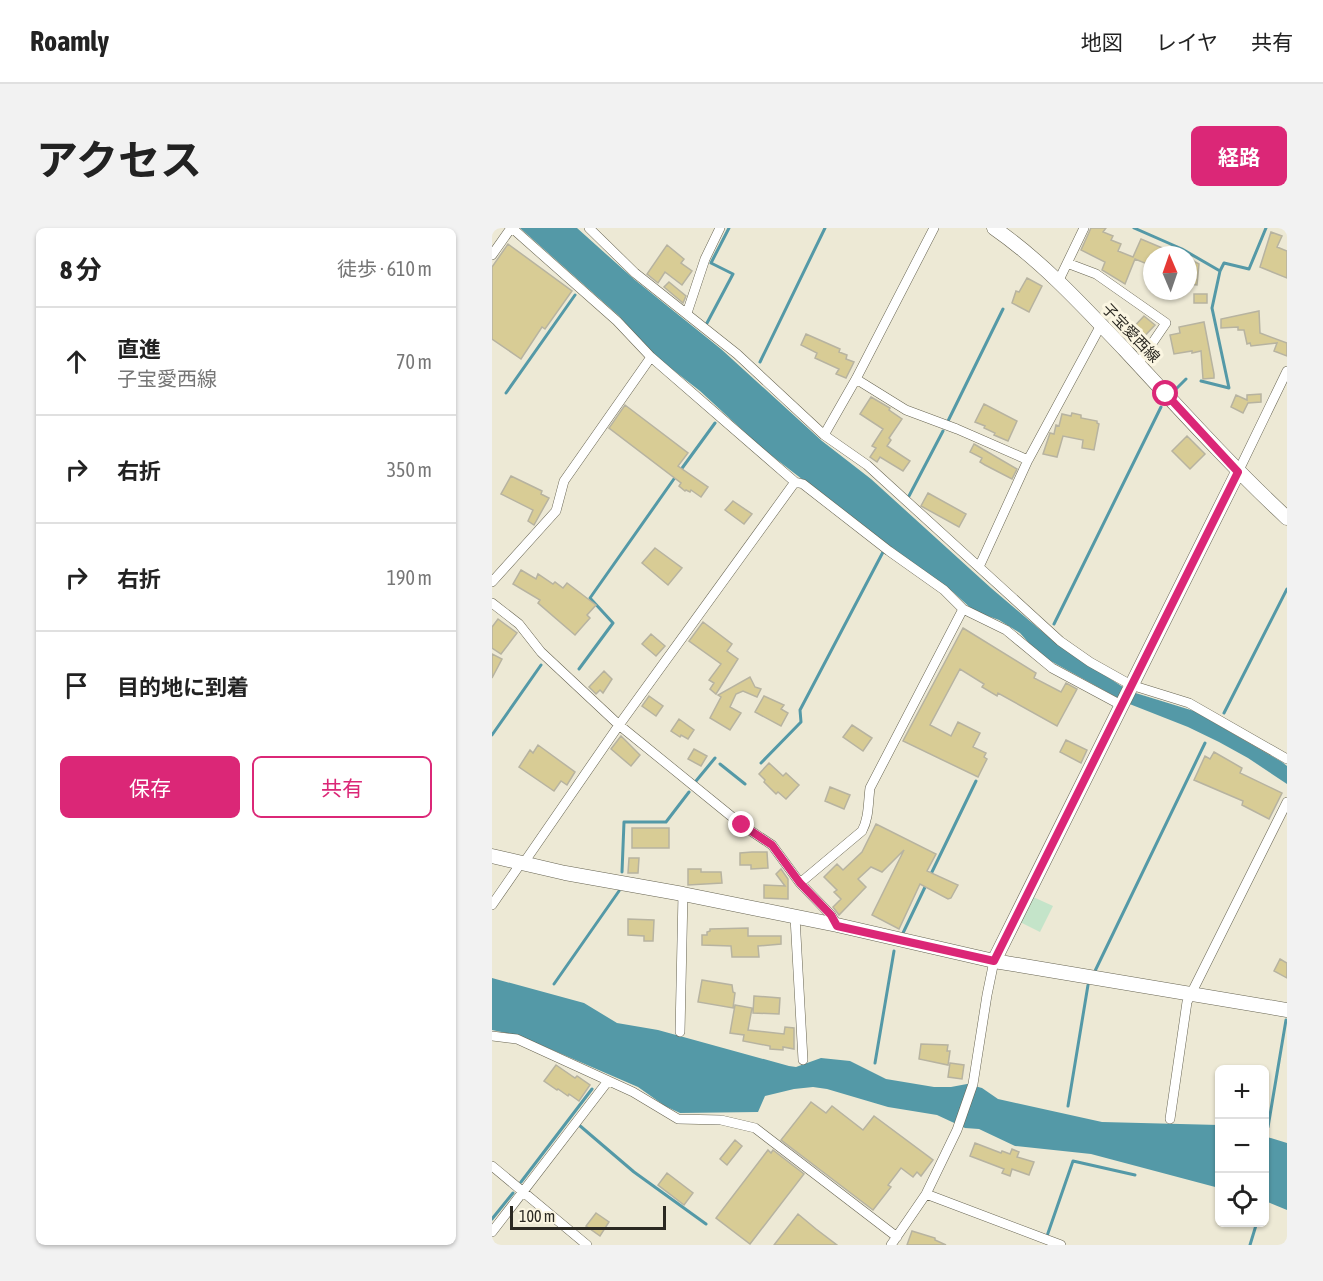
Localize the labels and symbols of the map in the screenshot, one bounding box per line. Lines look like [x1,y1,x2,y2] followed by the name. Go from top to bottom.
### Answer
[1143,246,1197,300] north arrow
[1099,300,1164,366] street label: 子宝愛西線
[1152,380,1178,406] route start
[728,811,754,837] route end
[510,1203,666,1230] scale bar

